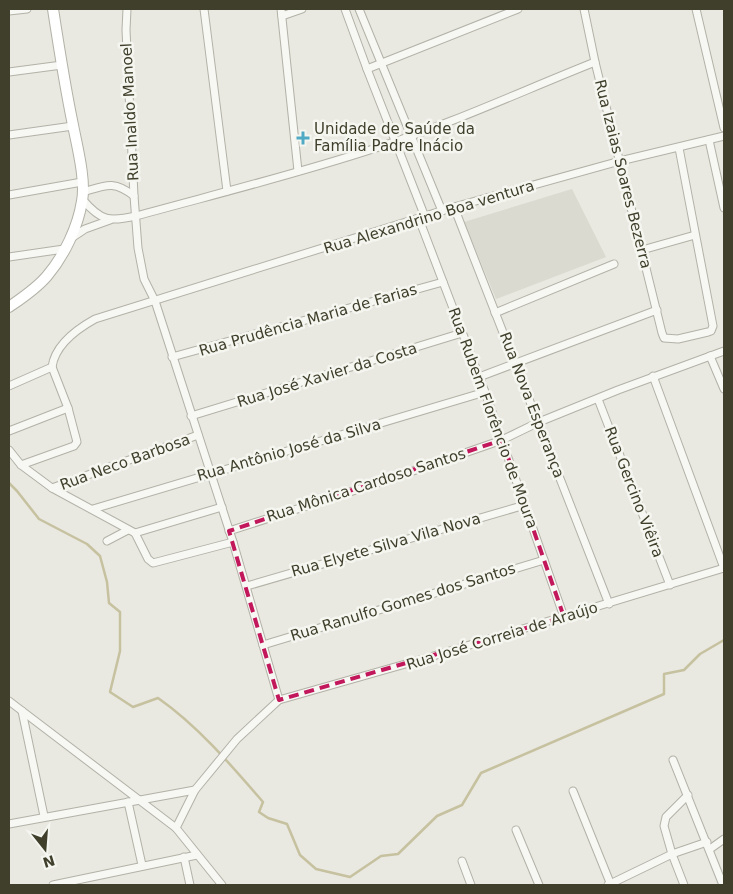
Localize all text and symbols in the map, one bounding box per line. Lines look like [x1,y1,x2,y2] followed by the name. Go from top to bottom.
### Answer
[117,43,143,181] street label: Rua Inaldo Manoel
[591,78,655,270] street label: Rua Izaias Soares Bezerra
[314,120,475,155] place label: Unidade de Saúde da Família Padre Inácio
[296,131,310,145] marker: Unidade de Saúde da Família Padre Inácio
[322,176,536,258] street label: Rua Alexandrino Boa ventura
[197,280,419,360] street label: Rua Prudência Maria de Farias
[445,305,541,531] street label: Rua Rubem Florêncio de Moura
[496,330,568,480] street label: Rua Nova Esperança
[235,339,419,411] street label: Rua José Xavier da Costa
[195,415,383,485] street label: Rua Antônio José da Silva
[601,424,667,560] street label: Rua Gercino Viêira
[57,430,193,494] street label: Rua Neco Barbosa
[264,444,468,526] street label: Rua Mônica Cardoso Santos
[289,509,483,581] street label: Rua Elyete Silva Vila Nova
[288,559,518,645] street label: Rua Ranulfo Gomes dos Santos
[404,598,600,674] street label: Rua José Correia de Araújo
[20,824,70,874] north arrow
[41,852,57,871] text: N

